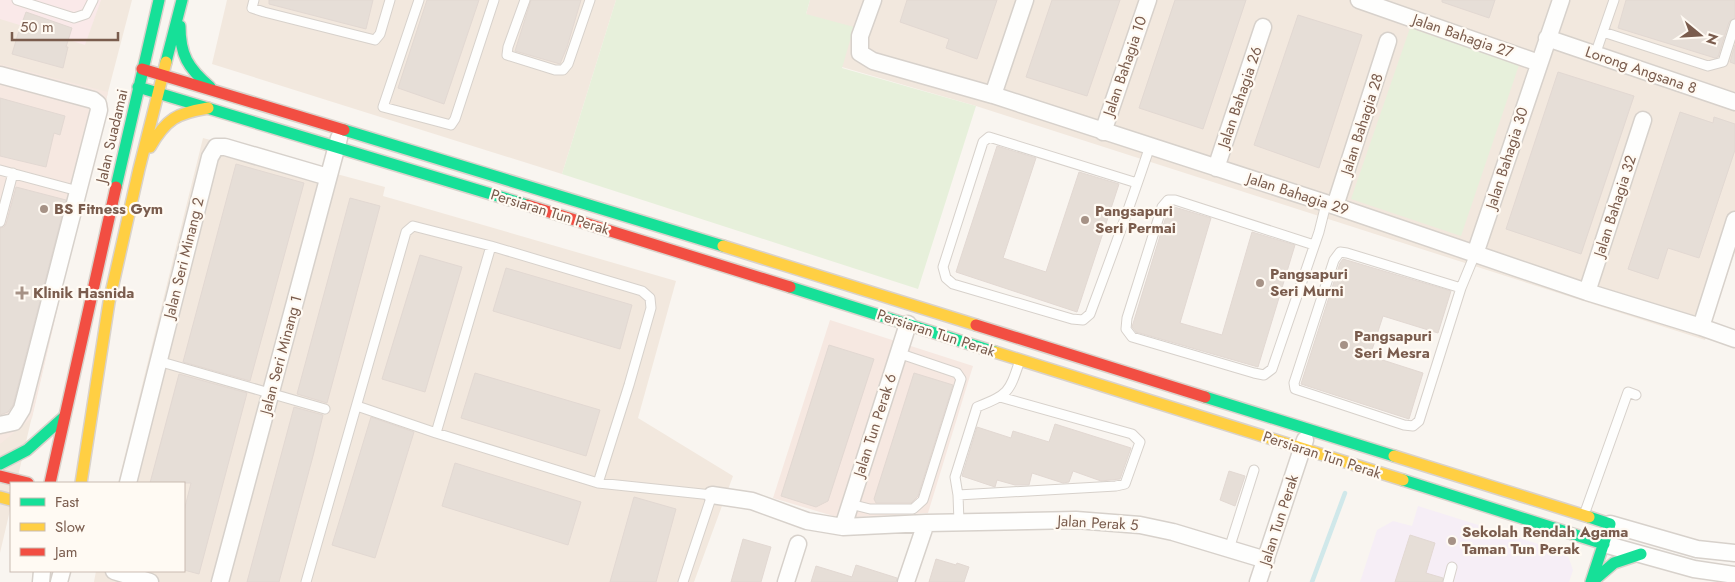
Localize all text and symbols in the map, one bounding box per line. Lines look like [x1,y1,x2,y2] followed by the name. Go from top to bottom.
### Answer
[1408,8,1516,64] street label: Jalan Bahagia 27
[12,10,119,42] scale bar
[1675,10,1725,60] north arrow
[1097,13,1152,121] street label: Jalan Bahagia 10
[20,16,54,38] text: 50 m
[1701,31,1724,47] text: N
[1582,41,1700,99] street label: Lorong Angsana 8
[1212,43,1268,153] street label: Jalan Bahagia 26
[1335,70,1389,179] street label: Jalan Bahagia 28
[90,87,133,187] street label: Jalan Suadamai
[1480,104,1534,214] street label: Jalan Bahagia 30
[1588,152,1642,261] street label: Jalan Bahagia 32
[1242,167,1352,221] street label: Jalan Bahagia 29
[488,183,612,241] street label: Persiaran Tun Perak
[158,195,210,323] street label: Jalan Seri Minang 2
[54,198,163,220] place label: BS Fitness Gym
[1095,200,1176,239] place label: Pangsapuri Seri Permai
[38,203,50,215] marker: BS Fitness Gym
[1079,214,1091,226] marker: Pangsapuri Seri Permai
[1270,263,1348,302] place label: Pangsapuri Seri Murni
[1254,277,1266,289] marker: Pangsapuri Seri Murni
[33,282,134,304] place label: Klinik Hasnida
[15,286,29,300] marker: Klinik Hasnida
[254,293,307,419] street label: Jalan Seri Minang 1
[874,304,998,363] street label: Persiaran Tun Perak
[1354,325,1432,364] place label: Pangsapuri Seri Mesra
[1338,339,1350,351] marker: Pangsapuri Seri Mesra
[847,370,902,481] street label: Jalan Tun Perak 6
[1260,426,1384,485] street label: Persiaran Tun Perak
[1253,471,1304,570] street label: Jalan Tun Perak
[10,482,185,572] legend
[55,491,79,513] text: Fast
[1055,510,1139,536] street label: Jalan Perak 5
[55,516,86,538] text: Slow
[1462,521,1628,560] place label: Sekolah Rendah Agama Taman Tun Perak
[1446,535,1458,547] marker: Sekolah Rendah Agama Taman Tun Perak
[53,541,78,563] text: Jam

